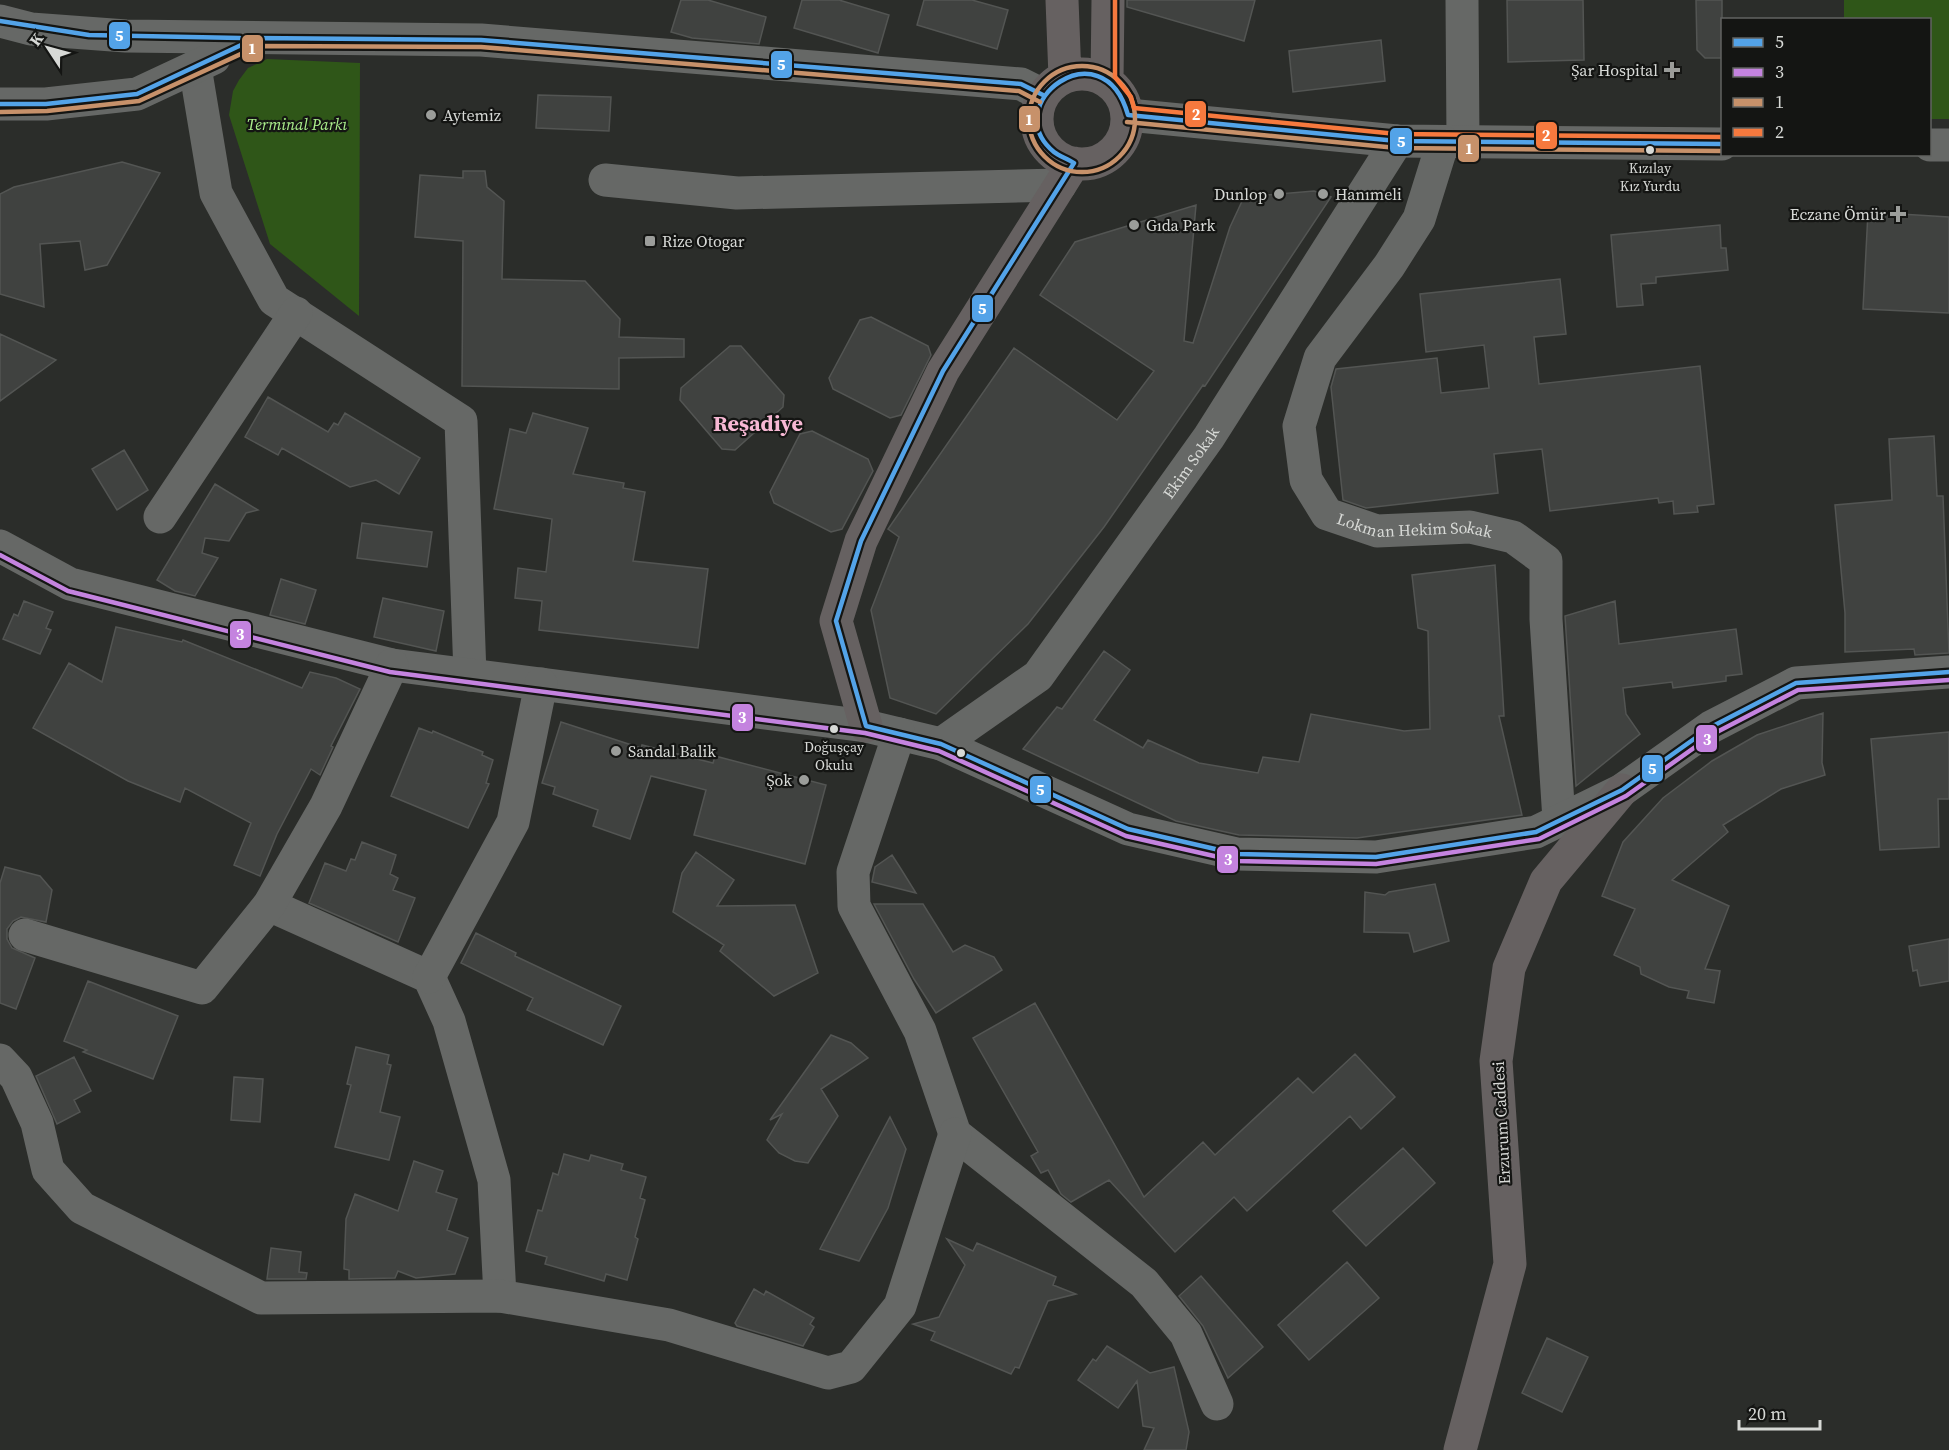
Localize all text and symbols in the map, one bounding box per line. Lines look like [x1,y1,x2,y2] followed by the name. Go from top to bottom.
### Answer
[18,18,78,78] north arrow
[1721,18,1931,156] legend
[108,21,131,50] line badge: 5
[115,24,124,46] text: 5
[24,28,49,50] text: K
[1775,29,1784,54] text: 5
[241,34,264,63] line badge: 1
[248,37,256,59] text: 1
[770,50,793,79] line badge: 5
[777,53,786,75] text: 5
[1571,59,1658,81] place label: Şar Hospital
[1775,59,1784,84] text: 3
[1663,61,1681,79] marker: Şar Hospital
[1775,89,1784,114] text: 1
[1184,100,1207,128] line badge: 2
[1192,103,1201,125] text: 2
[443,104,501,126] place label: Aytemiz
[1018,105,1041,133] line badge: 1
[424,108,438,122] marker: Aytemiz
[1025,108,1033,130] text: 1
[247,113,347,135] park label: Terminal Parkı
[1775,119,1784,144] text: 2
[1535,121,1558,150] line badge: 2
[1542,124,1551,146] text: 2
[1389,127,1413,155] line badge: 5
[1397,130,1406,152] text: 5
[1457,134,1480,163] line badge: 1
[1465,137,1473,159] text: 1
[1644,144,1656,156] marker: Kızılay Kız Yurdu
[1620,158,1680,196] place label: Kızılay Kız Yurdu
[1214,183,1267,205] place label: Dunlop
[1335,183,1402,205] place label: Hanımeli
[1272,187,1286,201] marker: Dunlop
[1316,187,1330,201] marker: Hanımeli
[1790,203,1886,225] place label: Eczane Ömür
[1891,207,1905,221] marker: Eczane Ömür
[1146,214,1216,236] place label: Gıda Park
[1127,218,1141,232] marker: Gıda Park
[662,230,745,252] place label: Rize Otogar
[643,234,657,248] marker: Rize Otogar
[971,294,994,323] line badge: 5
[978,297,987,319] text: 5
[713,408,803,438] district label: Reşadiye
[1157,422,1224,503] street label: Ekim Sokak
[1334,507,1495,543] street label: Lokman Hekim Sokak
[229,620,252,649] line badge: 3
[236,623,245,645] text: 3
[731,703,754,732] line badge: 3
[738,706,747,728] text: 3
[828,723,840,735] marker: Doğuşçay Okulu
[1695,724,1718,753] line badge: 3
[1703,728,1712,750] text: 3
[804,737,865,775] place label: Doğuşçay Okulu
[628,740,716,762] place label: Sandal Balik
[609,744,623,758] marker: Sandal Balik
[955,747,967,759] unlabelled marker
[1641,754,1664,783] line badge: 5
[1648,757,1657,779] text: 5
[766,769,792,791] place label: Şok
[797,773,811,787] marker: Şok
[1029,775,1052,804] line badge: 5
[1036,778,1045,800] text: 5
[1216,845,1239,874] line badge: 3
[1224,848,1233,870] text: 3
[1487,1061,1515,1185] street label: Erzurum Caddesi
[1739,1393,1820,1431] scale bar
[1748,1401,1786,1426] text: 20 m

